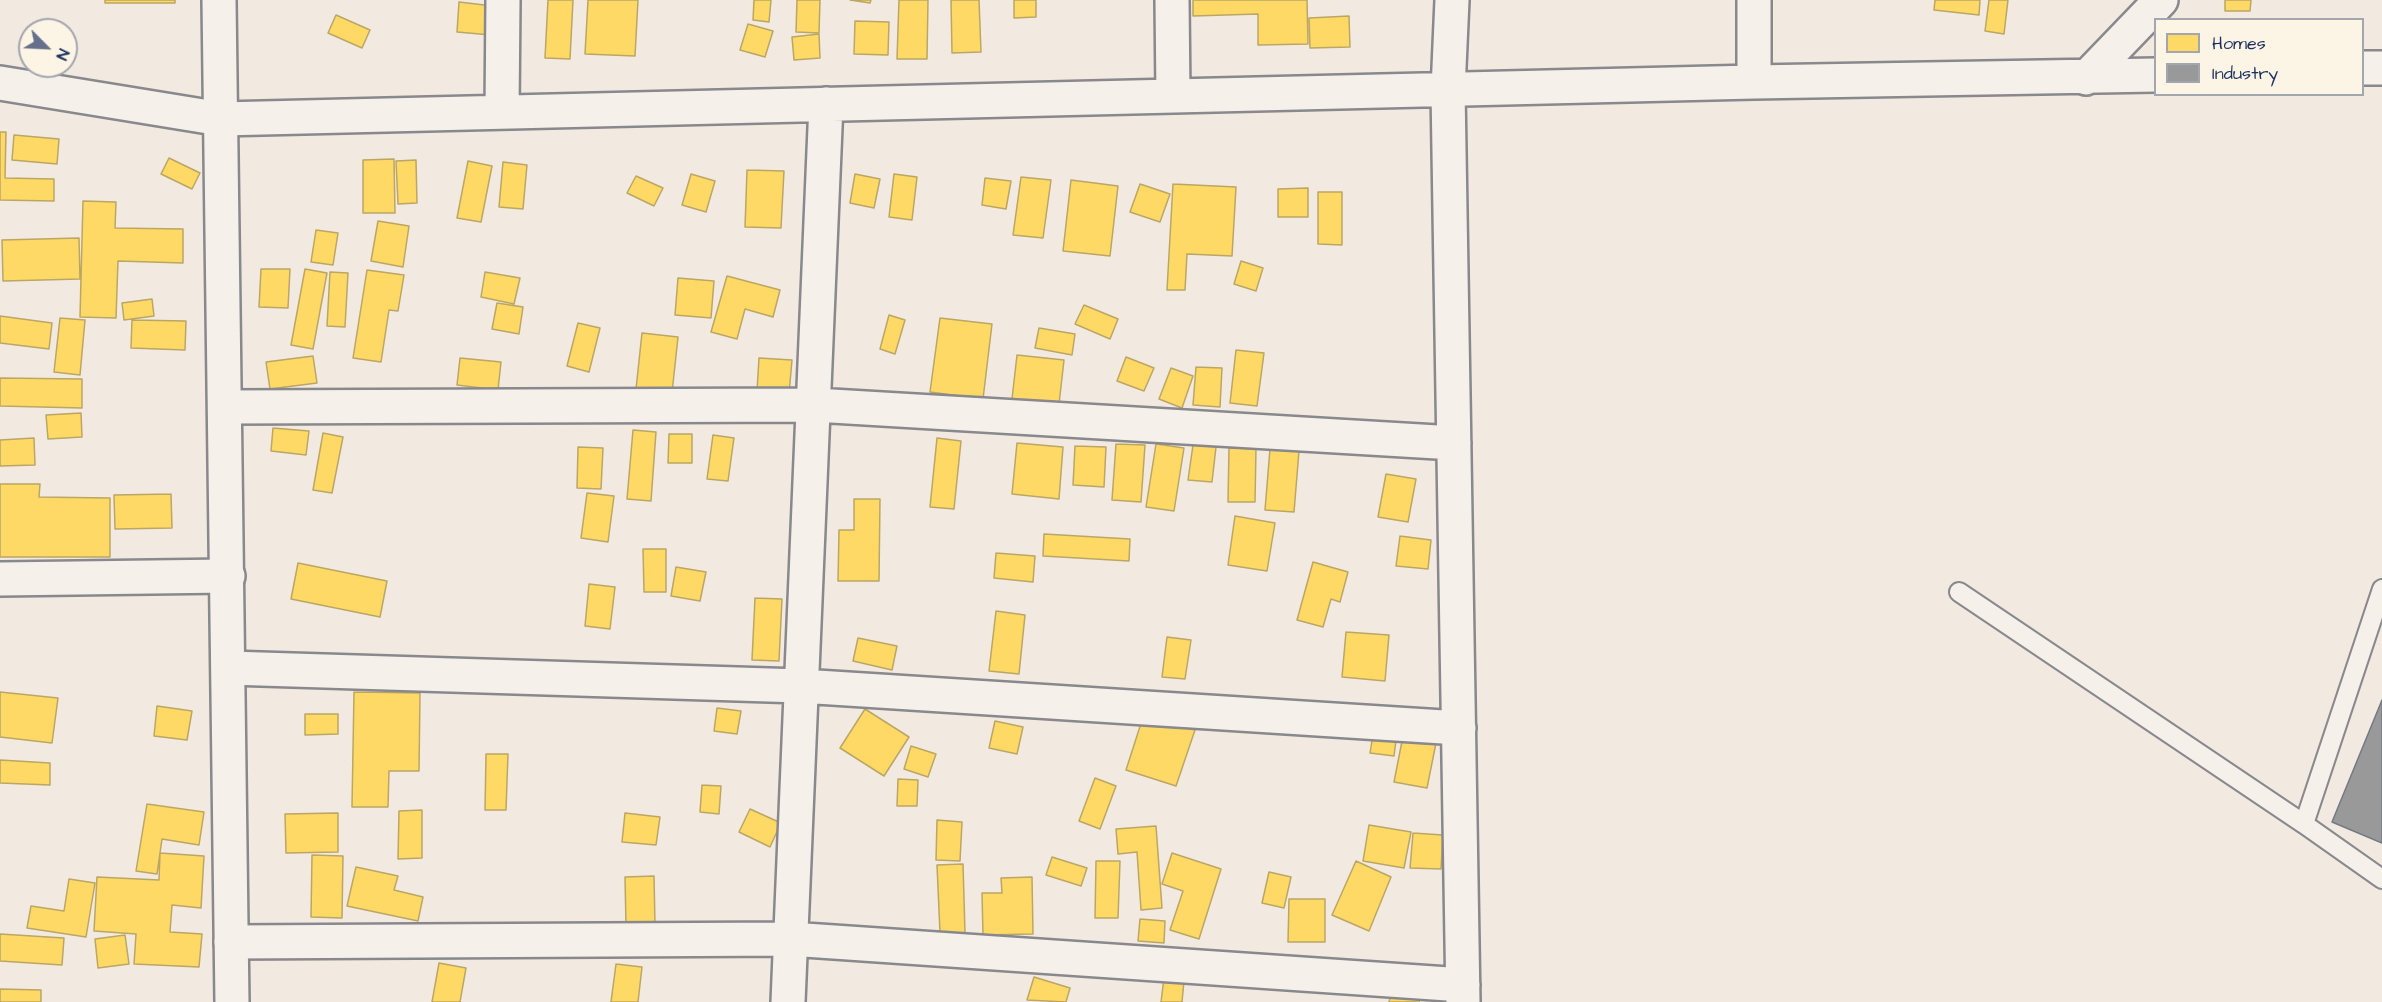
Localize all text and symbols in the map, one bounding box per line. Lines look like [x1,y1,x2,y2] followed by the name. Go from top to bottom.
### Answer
[18,18,78,78] north arrow
[2154,18,2364,96] legend
[2212,31,2266,56] text: Homes
[51,45,75,64] text: N
[2212,61,2278,86] text: Industry

